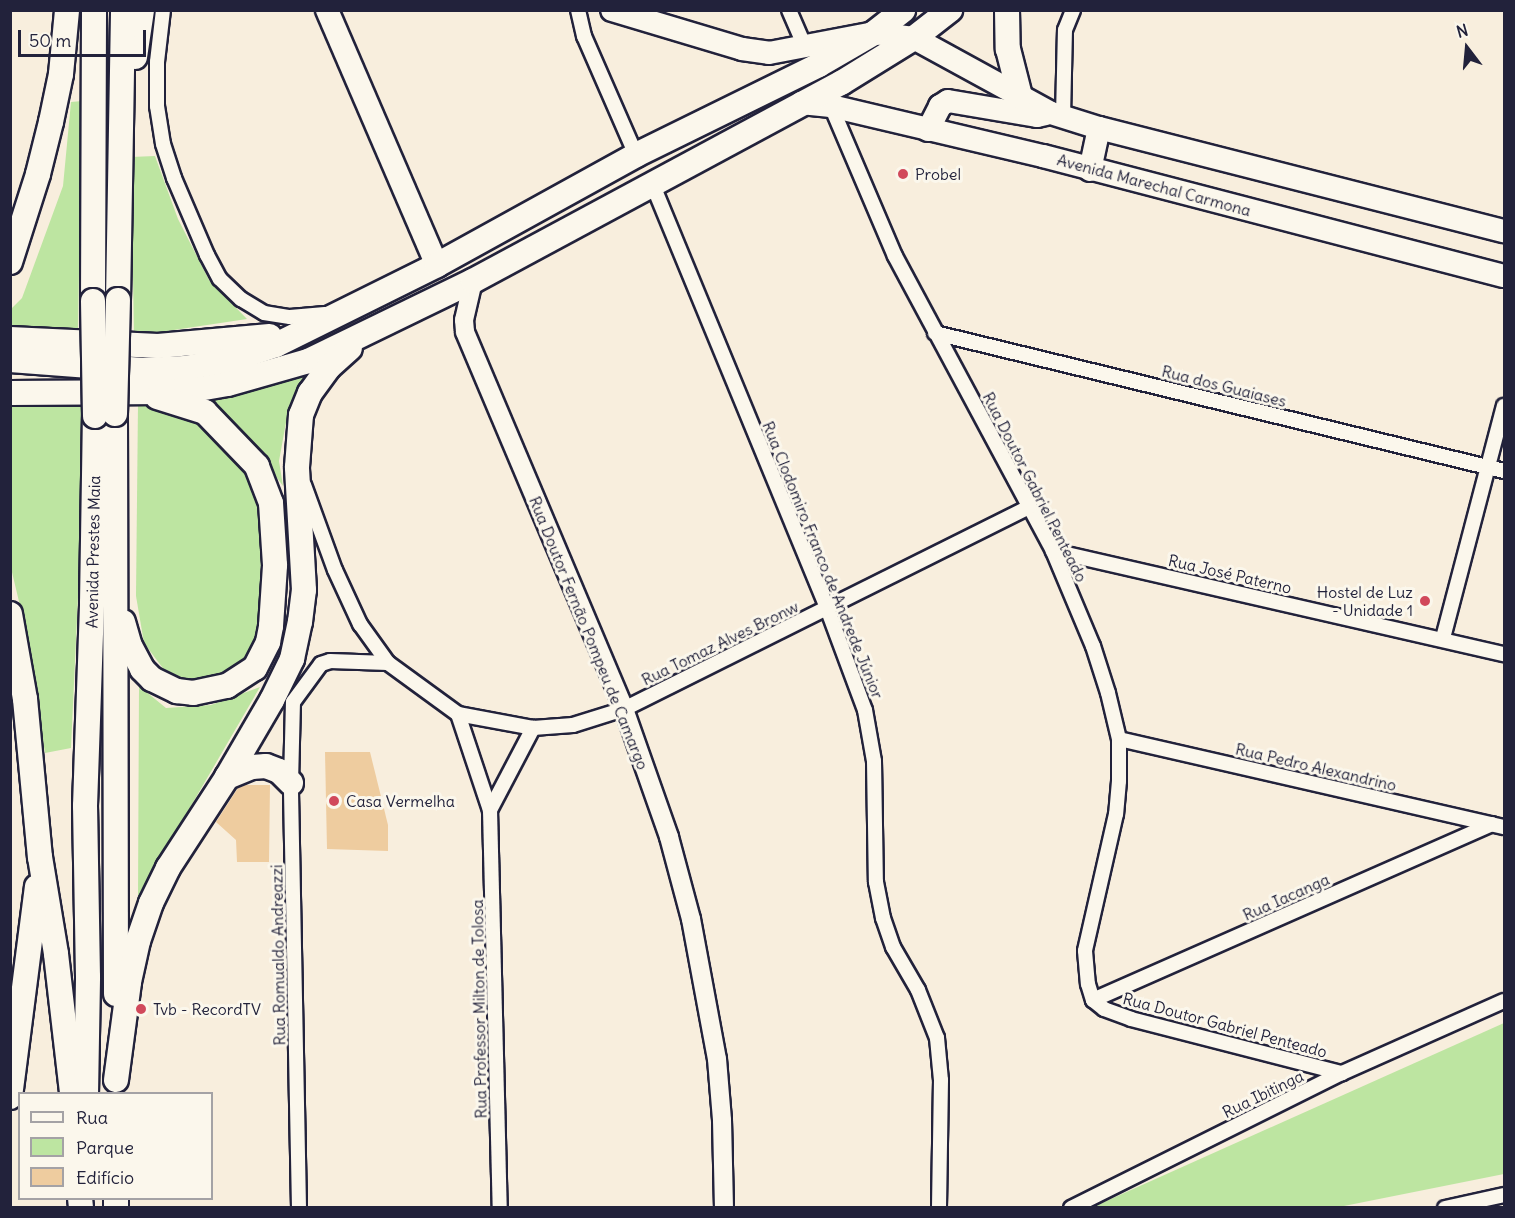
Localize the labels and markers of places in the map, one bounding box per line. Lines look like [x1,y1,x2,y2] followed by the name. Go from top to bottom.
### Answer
[915,164,961,184] place label: Probel
[896,167,910,181] marker: Probel
[1317,582,1413,620] place label: Hostel de Luz - Unidade 1
[1418,594,1432,608] marker: Hostel de Luz - Unidade 1
[346,791,455,811] place label: Casa Vermelha
[327,794,341,808] marker: Casa Vermelha
[153,999,261,1019] place label: Tvb - RecordTV
[134,1002,148,1016] marker: Tvb - RecordTV

